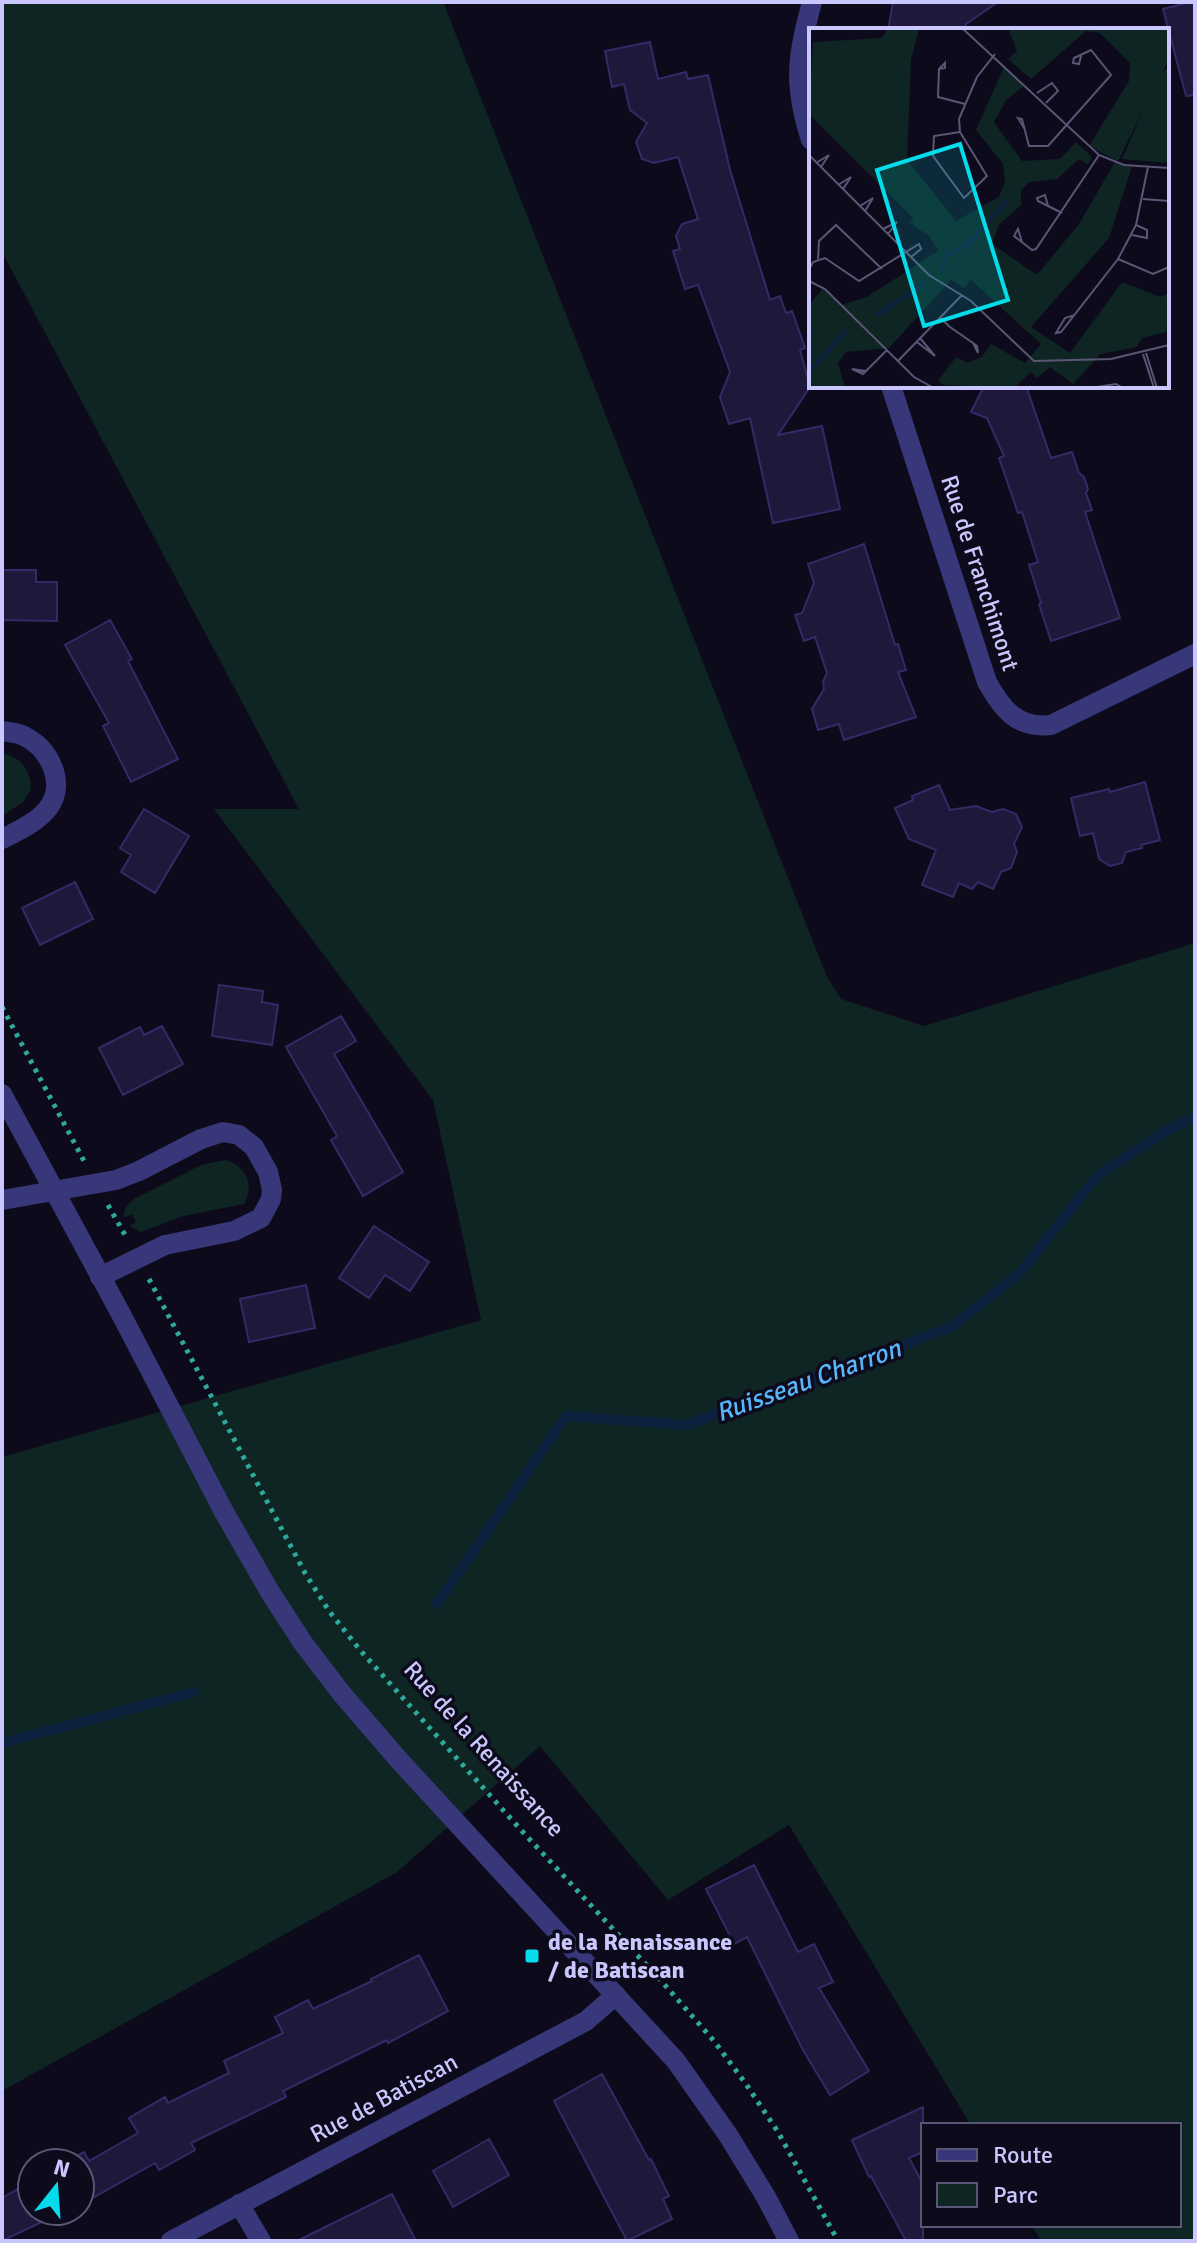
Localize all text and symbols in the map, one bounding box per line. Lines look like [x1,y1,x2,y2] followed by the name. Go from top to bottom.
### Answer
[809,28,1169,388] inset map
[934,471,1026,675] street label: Rue de Franchimont
[711,1332,906,1429] water label: Ruisseau Charron
[397,1655,571,1843] street label: Rue de la Renaissance
[548,1927,732,1985] place label: de la Renaissance / de Batiscan
[523,1947,541,1965] marker: de la Renaissance / de Batiscan
[305,2047,463,2149] street label: Rue de Batiscan
[921,2123,1181,2227] legend
[993,2140,1053,2170] text: Route
[16,2147,96,2227] north arrow
[50,2153,73,2184] text: N
[993,2180,1038,2210] text: Parc

